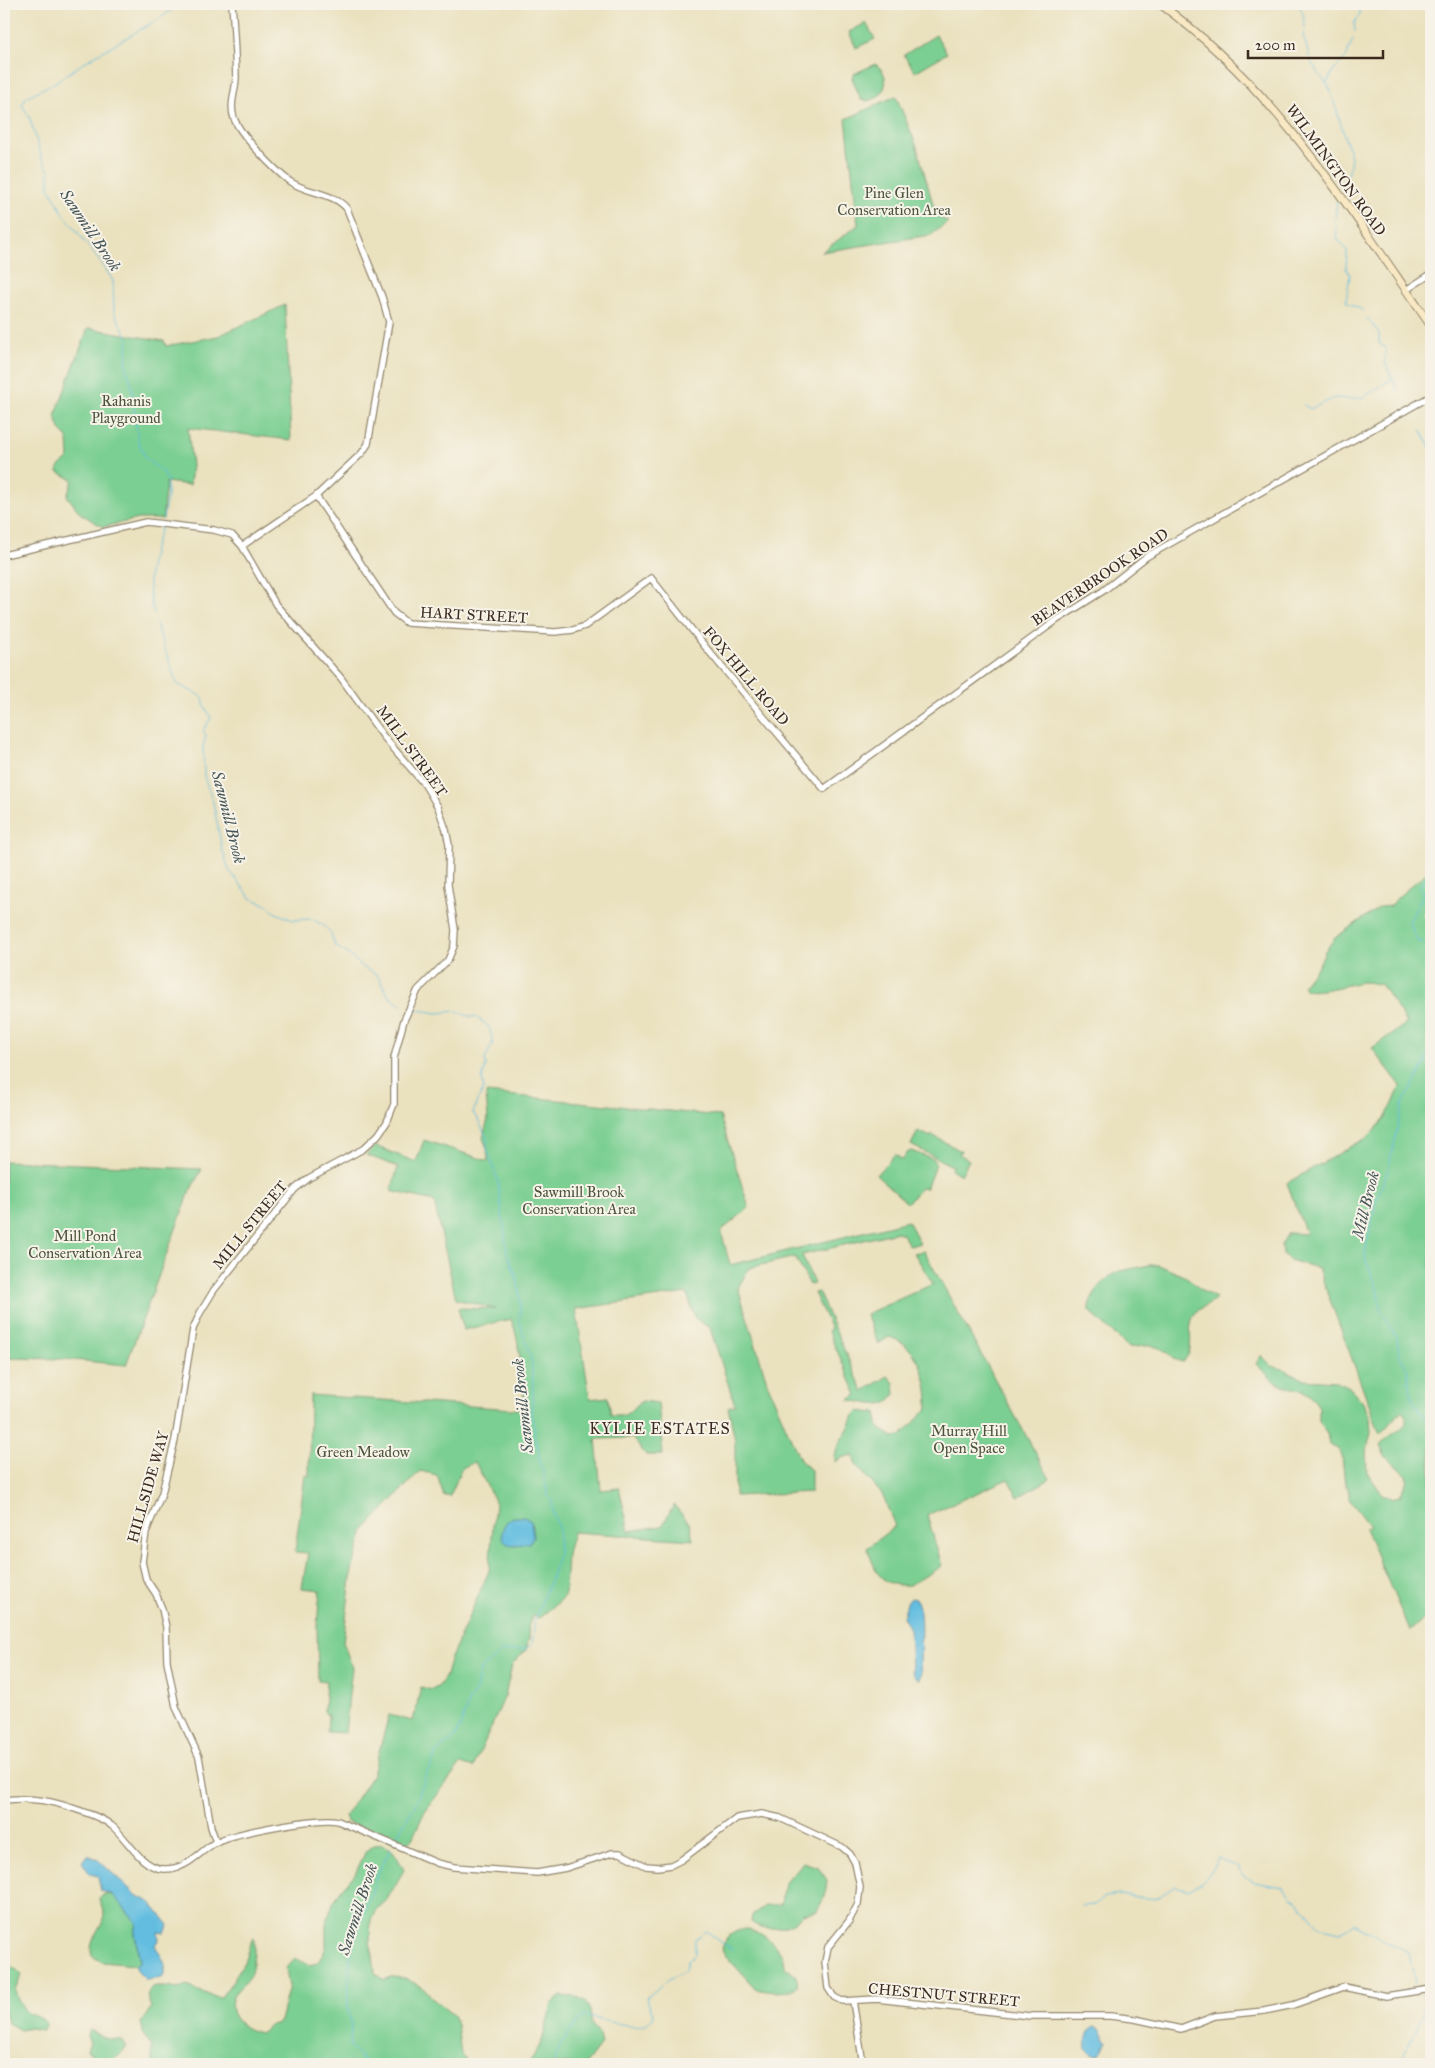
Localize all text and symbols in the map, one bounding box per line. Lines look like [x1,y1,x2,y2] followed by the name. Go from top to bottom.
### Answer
[1248,28,1382,60] scale bar
[1255,36,1296,54] text: 200 m
[1282,101,1390,239] street label: WILMINGTON ROAD
[837,184,951,219] park label: Pine Glen Conservation Area
[56,185,125,275] water label: Sawmill Brook
[91,392,161,427] park label: Rahanis Playground
[1028,524,1172,630] street label: BEAVERBROOK ROAD
[420,603,528,627] street label: HART STREET
[699,623,793,729] street label: FOX HILL ROAD
[373,702,451,800] street label: MILL STREET
[208,768,249,865] water label: Sawmill Brook
[1347,1169,1383,1243] water label: Mill Brook
[209,1177,291,1273] street label: MILL STREET
[522,1183,636,1218] park label: Sawmill Brook Conservation Area
[28,1227,142,1262] park label: Mill Pond Conservation Area
[508,1358,537,1455] water label: Sawmill Brook
[589,1419,731,1438] district label: KYLIE ESTATES
[931,1422,1008,1457] park label: Murray Hill Open Space
[123,1429,173,1545] street label: HILLSIDE WAY
[316,1443,410,1461] park label: Green Meadow
[333,1861,381,1958] water label: Sawmill Brook
[867,1979,1021,2011] street label: CHESTNUT STREET

